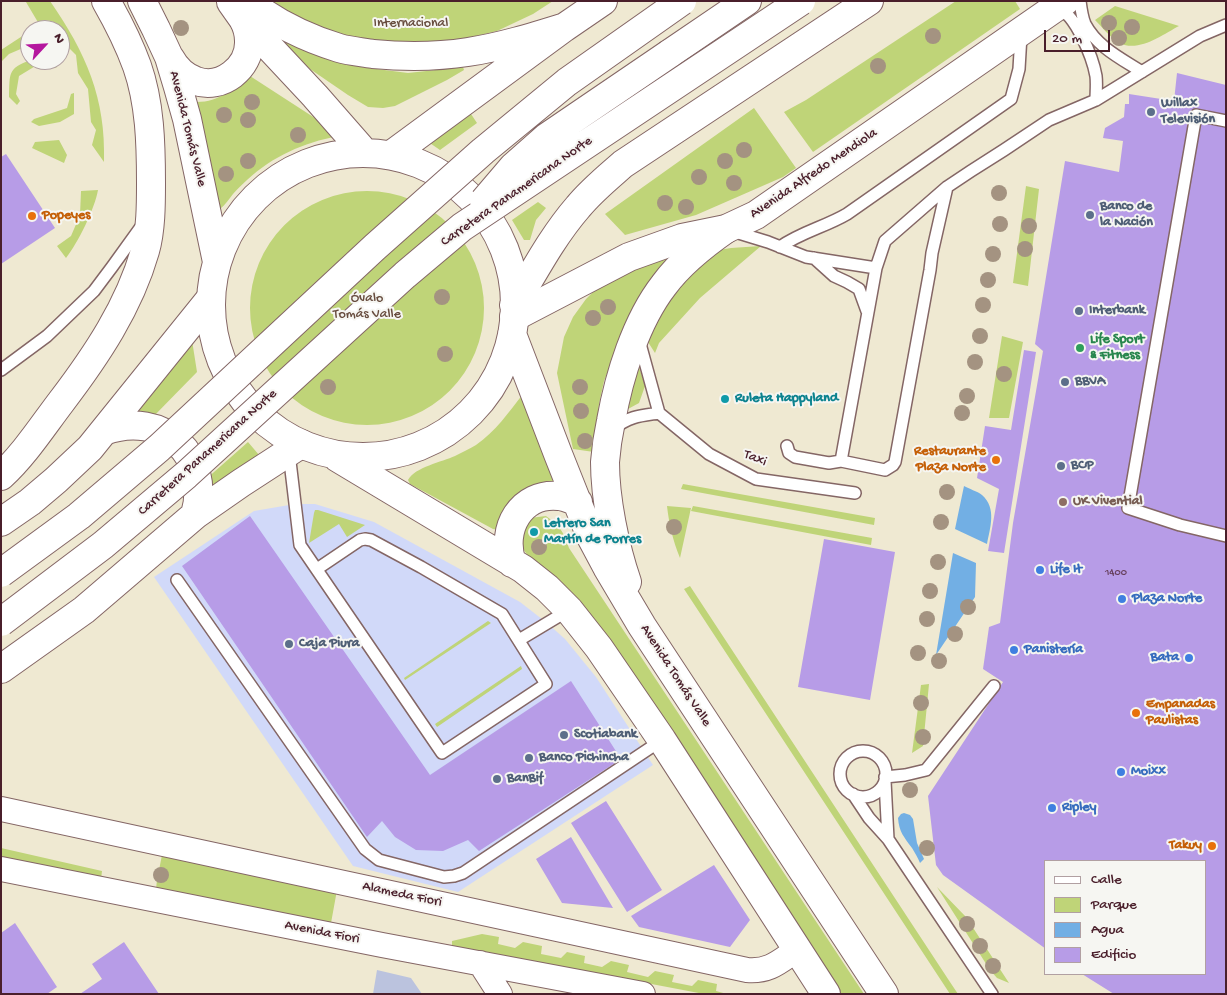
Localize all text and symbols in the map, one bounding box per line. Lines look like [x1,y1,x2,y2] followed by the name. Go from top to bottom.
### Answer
[374,16,448,32] park label: Internacional
[20,20,70,70] north arrow
[1047,20,1113,52] scale bar
[1052,30,1082,48] text: 20 m
[49,31,68,47] text: N
[165,70,209,188] street label: Avenida Tomás Valle
[1161,96,1215,128] place label: Willax Televisión
[1145,106,1157,118] marker: Willax Televisión
[747,125,881,223] street label: Avenida Alfredo Mendiola
[438,133,596,251] street label: Carretera Panamericana Norte
[1100,199,1153,232] place label: Banco de la Nación
[42,208,90,224] place label: Popeyes
[1084,209,1096,221] marker: Banco de la Nación
[26,210,38,222] marker: Popeyes
[333,291,401,324] park label: Óvalo Tomás Valle
[1089,303,1145,319] place label: Interbank
[1073,305,1085,317] marker: Interbank
[1090,332,1144,364] place label: Life Sport & Fitness
[1074,342,1086,354] marker: Life Sport & Fitness
[1075,374,1105,390] place label: BBVA
[1059,376,1071,388] marker: BBVA
[135,386,281,520] street label: Carretera Panamericana Norte
[735,391,838,407] place label: Ruleta Happyland
[719,393,731,405] marker: Ruleta Happyland
[914,444,986,477] place label: Restaurante Plaza Norte
[741,447,769,471] street label: Taxi
[990,454,1002,466] marker: Restaurante Plaza Norte
[1071,458,1093,474] place label: BCP
[1055,460,1067,472] marker: BCP
[1073,494,1143,510] place label: UK Vivential
[1057,496,1069,508] marker: UK Vivential
[544,516,641,548] place label: Letrero San Martín de Porres
[528,526,540,538] marker: Letrero San Martín de Porres
[1050,562,1082,578] place label: Life It
[1034,564,1046,576] marker: Life It
[1105,566,1127,580] house number: 1400
[1132,591,1202,607] place label: Plaza Norte
[1116,593,1128,605] marker: Plaza Norte
[636,622,714,730] street label: Avenida Tomás Valle
[299,636,360,652] place label: Caja Piura
[283,638,295,650] marker: Caja Piura
[1024,642,1083,658] place label: Panistería
[1008,644,1020,656] marker: Panistería
[1151,650,1179,666] place label: Bata
[1183,652,1195,664] marker: Bata
[1146,697,1215,730] place label: Empanadas Paulistas
[1130,707,1142,719] marker: Empanadas Paulistas
[574,727,637,743] place label: Scotiabank
[558,729,570,741] marker: Scotiabank
[539,750,629,766] place label: Banco Pichincha
[523,752,535,764] marker: Banco Pichincha
[1131,764,1166,780] place label: Moixx
[1115,766,1127,778] marker: Moixx
[507,771,543,787] place label: BanBif
[491,773,503,785] marker: BanBif
[1062,800,1096,816] place label: Ripley
[1046,802,1058,814] marker: Ripley
[1169,838,1202,854] place label: Takuy
[1206,840,1218,852] marker: Takuy
[1044,860,1207,975] legend
[1091,871,1122,889] text: Calle
[361,878,443,912] street label: Alameda Fiori
[1091,896,1137,914] text: Parque
[283,917,361,949] street label: Avenida Fiori
[1091,921,1124,939] text: Agua
[1091,946,1136,964] text: Edificio

